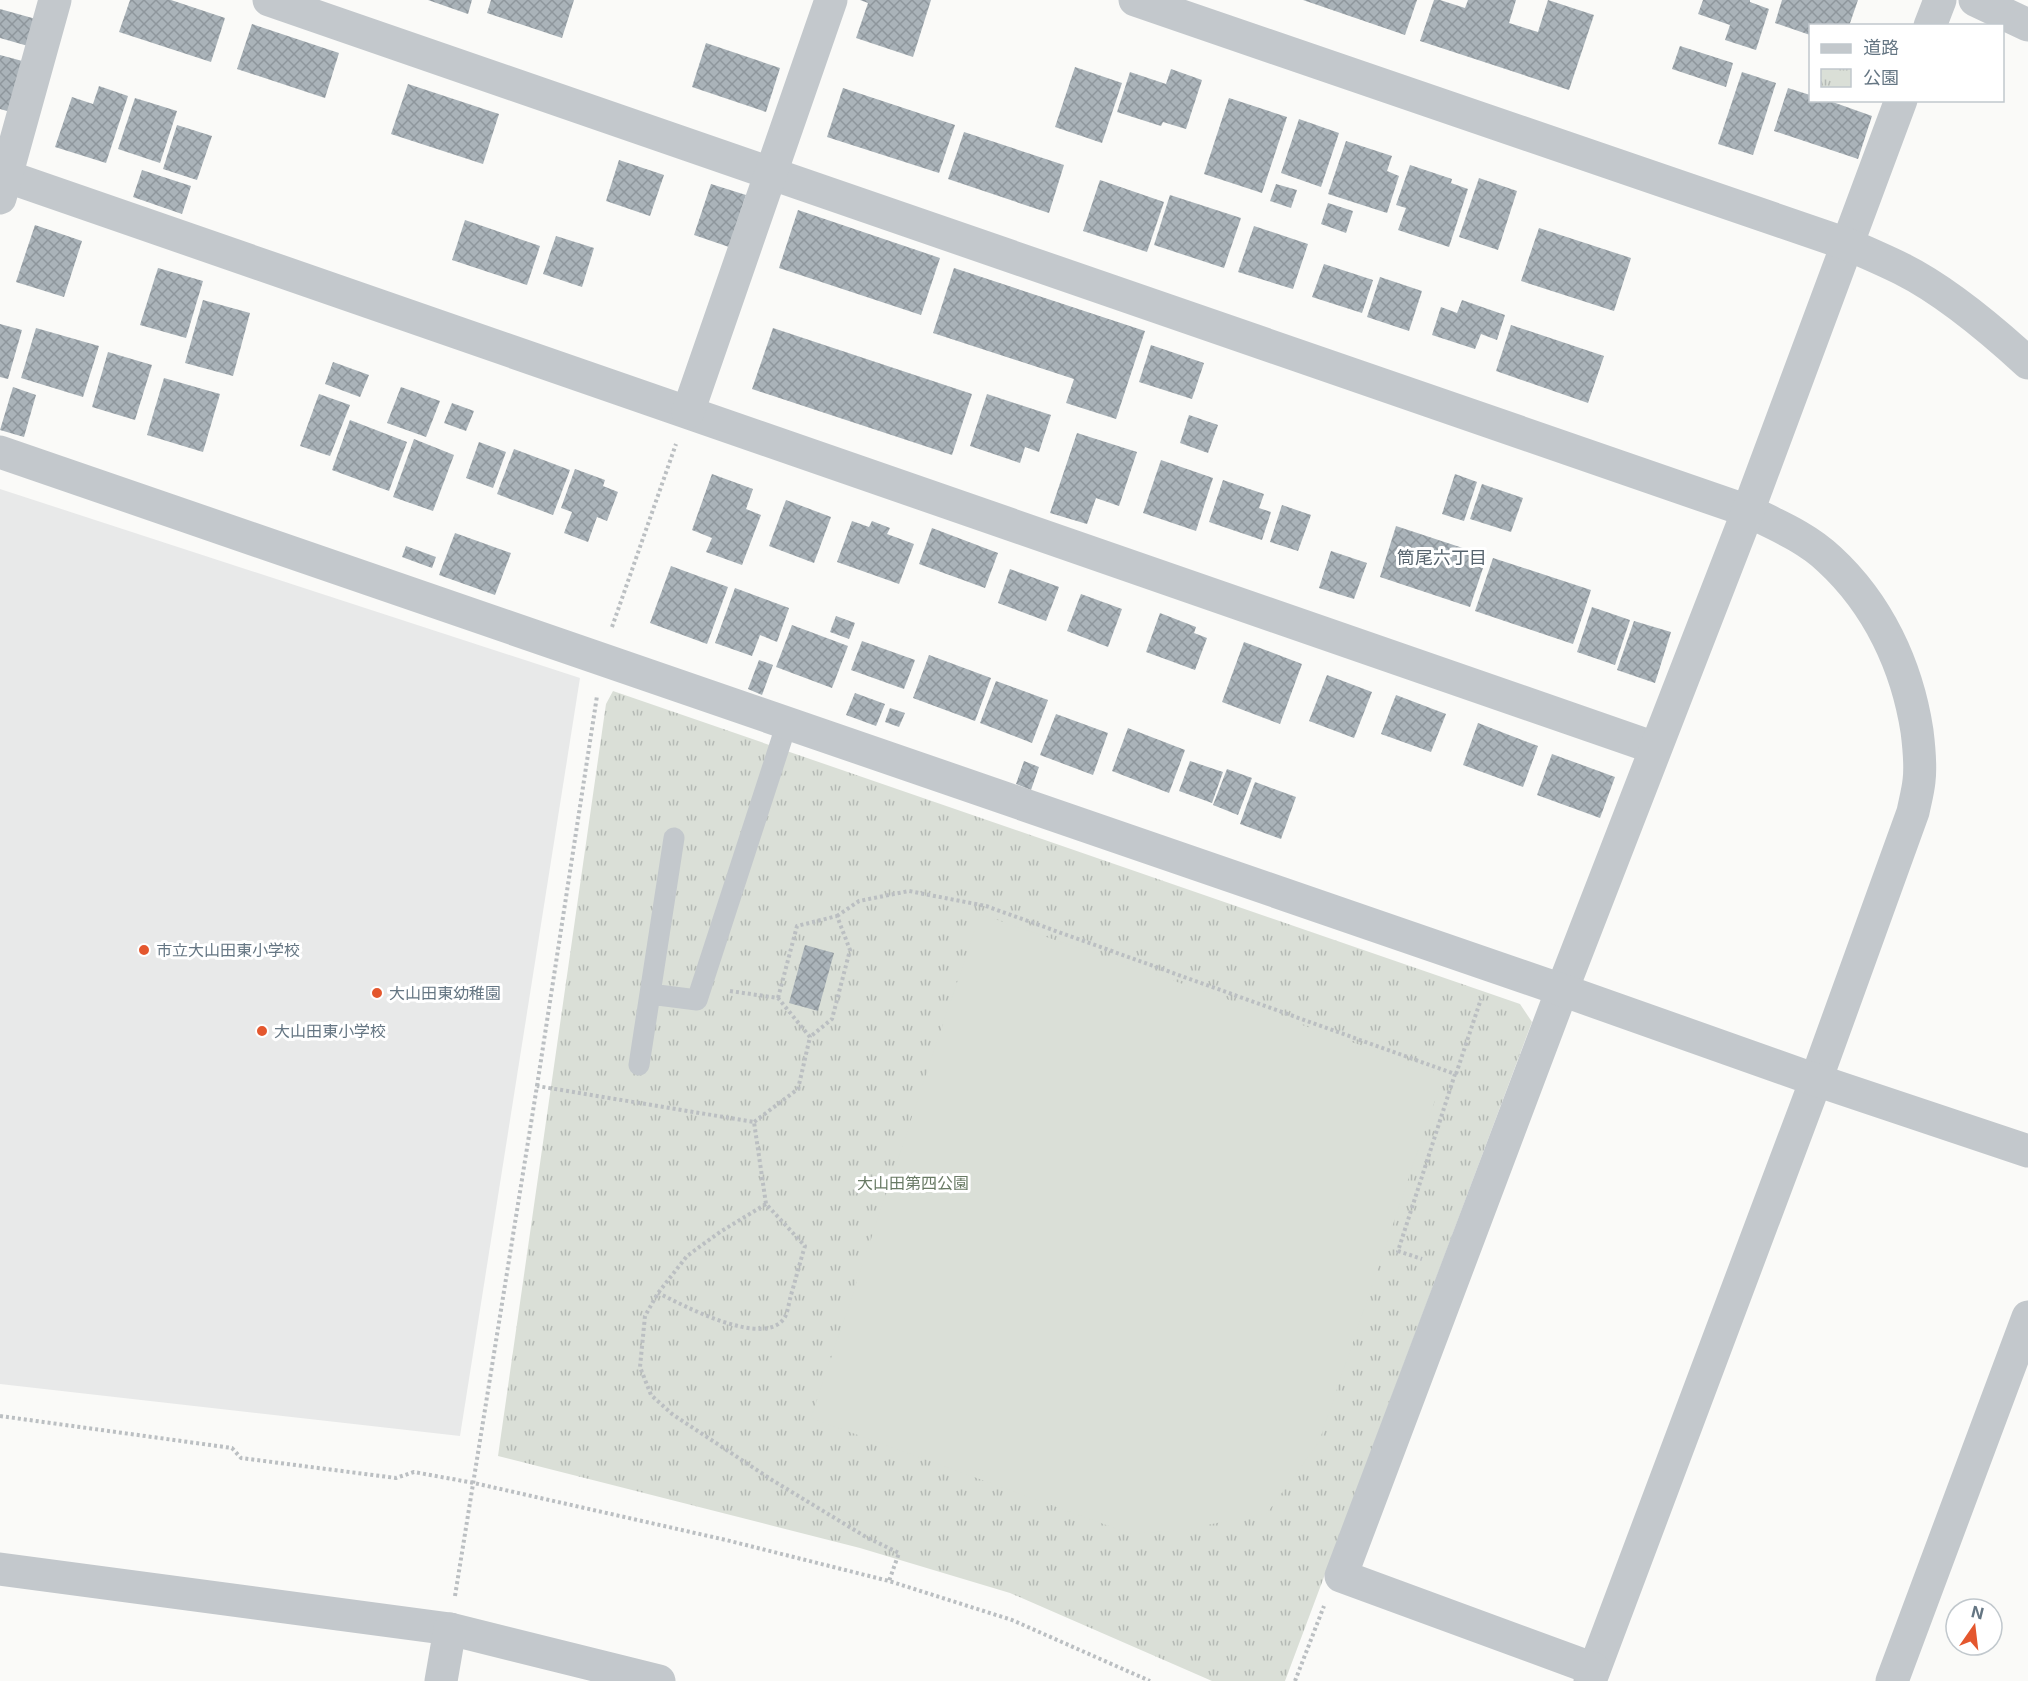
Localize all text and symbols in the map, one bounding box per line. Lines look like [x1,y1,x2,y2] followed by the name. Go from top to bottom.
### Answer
[1809,24,2004,102] legend
[1863,37,1899,58] text: 道路
[1863,67,1899,88] text: 公園
[1397,547,1487,568] district label: 筒尾六丁目
[156,940,300,960] place label: 市立大山田東小学校
[137,943,151,957] marker: 市立大山田東小学校
[389,983,501,1003] place label: 大山田東幼稚園
[370,986,384,1000] marker: 大山田東幼稚園
[274,1021,386,1041] place label: 大山田東小学校
[255,1024,269,1038] marker: 大山田東小学校
[857,1173,969,1193] park label: 大山田第四公園
[1944,1597,2004,1657] north arrow
[1969,1601,1986,1624] text: N

